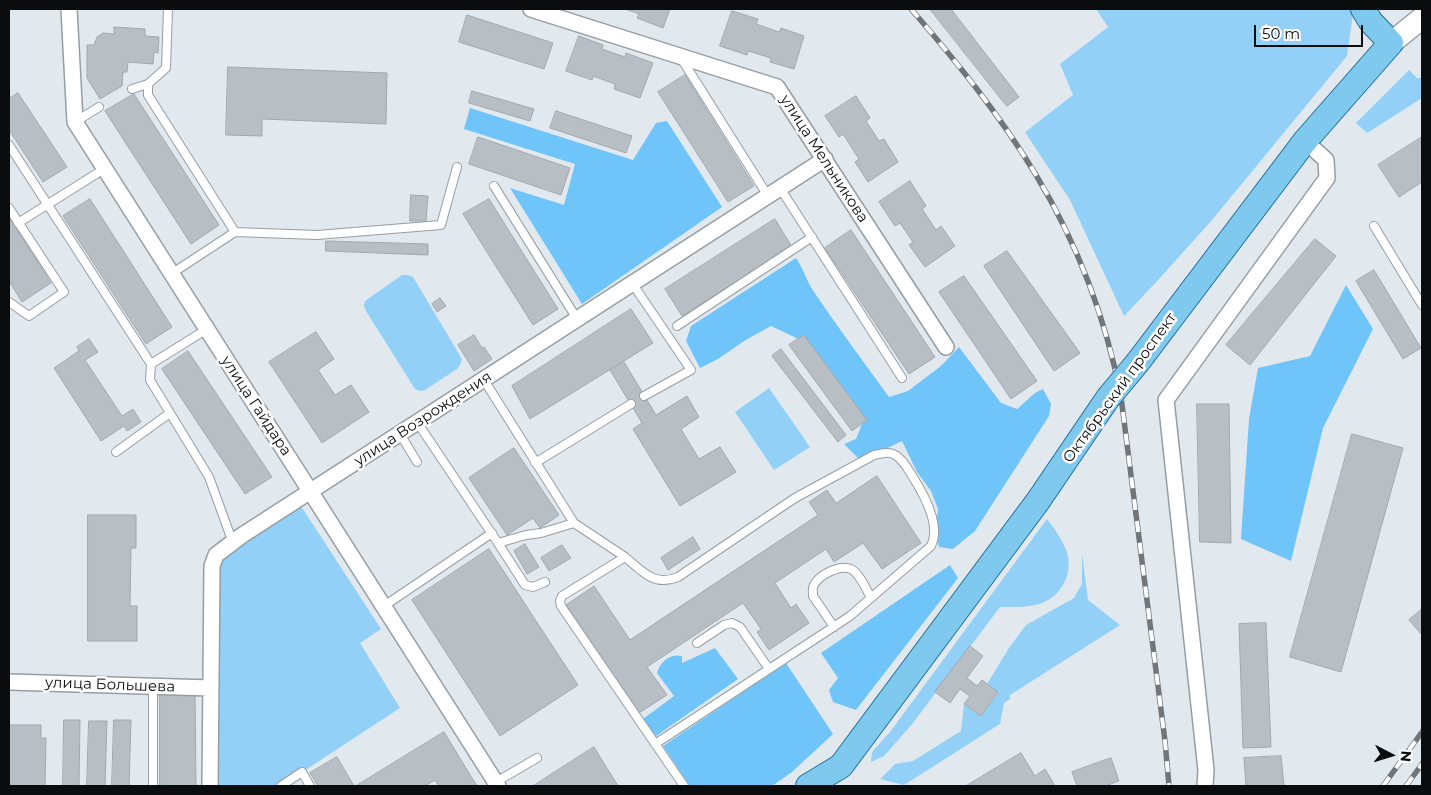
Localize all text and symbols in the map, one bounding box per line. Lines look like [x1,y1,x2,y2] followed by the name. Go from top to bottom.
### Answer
[1256,15,1365,47] scale bar
[1262,24,1300,43] text: 50 m
[776,92,872,226] street label: улица Мельникова
[1059,309,1181,467] street label: Октябрьский проспект
[217,353,295,459] street label: улица Гайдара
[351,368,495,470] street label: улица Возрождения
[45,674,175,696] street label: улица Большева
[1366,730,1416,780] north arrow
[1396,750,1415,763] text: N

